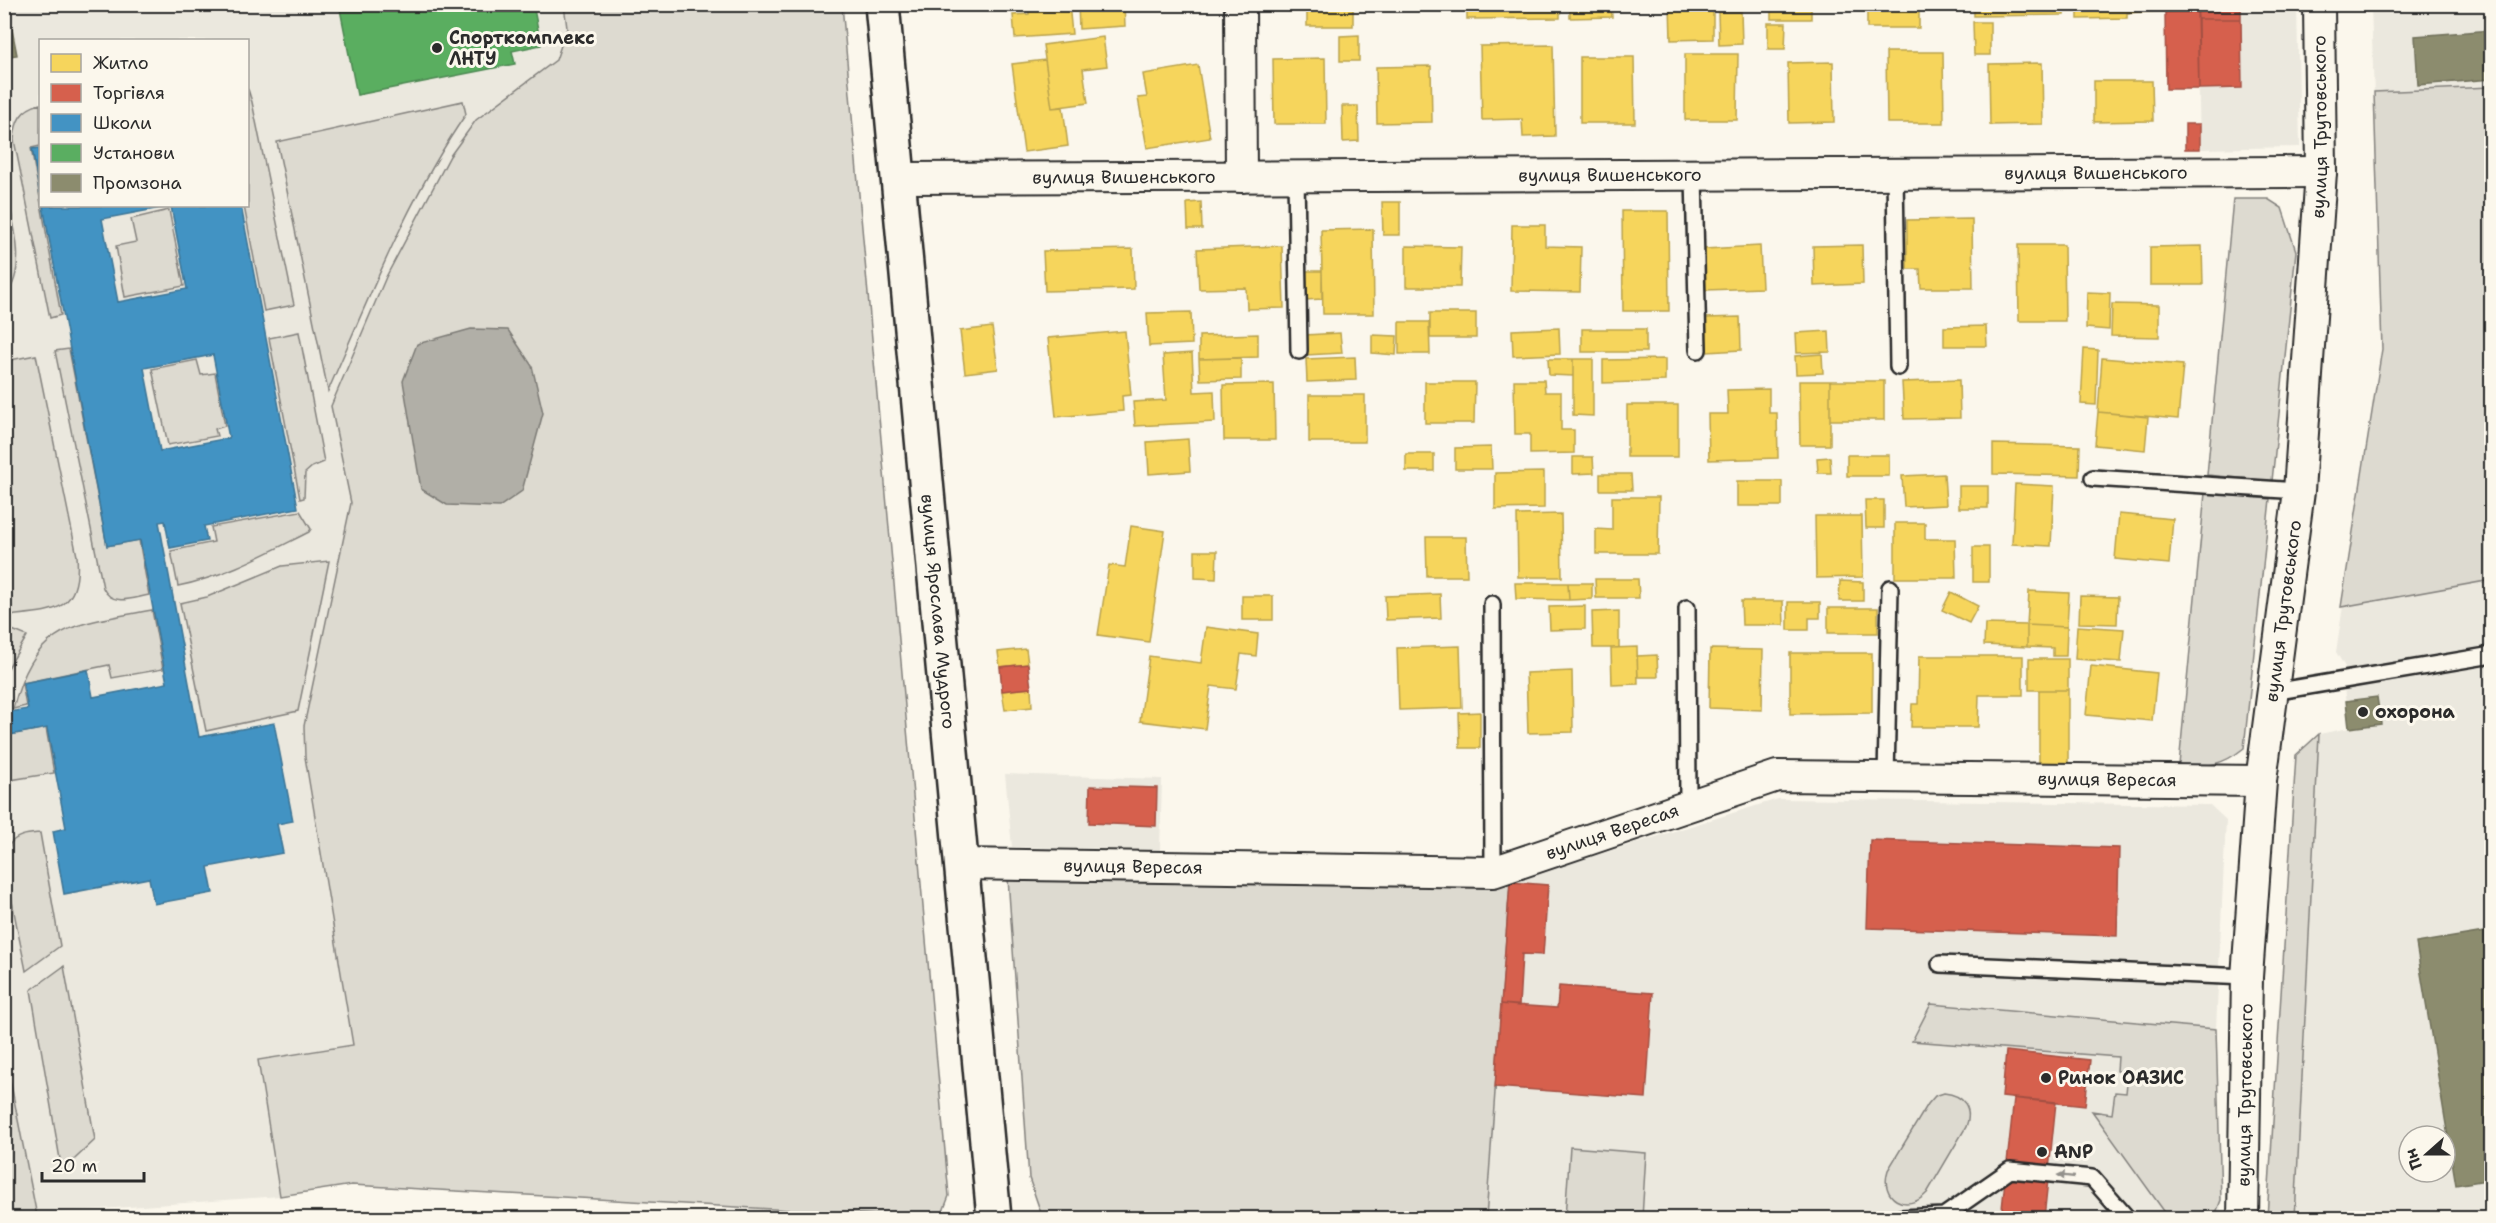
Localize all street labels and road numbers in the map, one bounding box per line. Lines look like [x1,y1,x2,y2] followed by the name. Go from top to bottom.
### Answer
[2306,35,2333,219] street label: вулиця Трутовського
[2004,161,2188,185] street label: вулиця Вишенського
[1518,163,1702,187] street label: вулиця Вишенського
[1032,165,1216,189] street label: вулиця Вишенського
[915,493,961,730] street label: вулиця Ярослава Мудрого
[2259,519,2307,703] street label: вулиця Трутовського
[2037,767,2177,792] street label: вулиця Вересая
[1542,798,1682,865] street label: вулиця Вересая
[1063,854,1203,880] street label: вулиця Вересая
[2232,1003,2259,1187] street label: вулиця Трутовського

